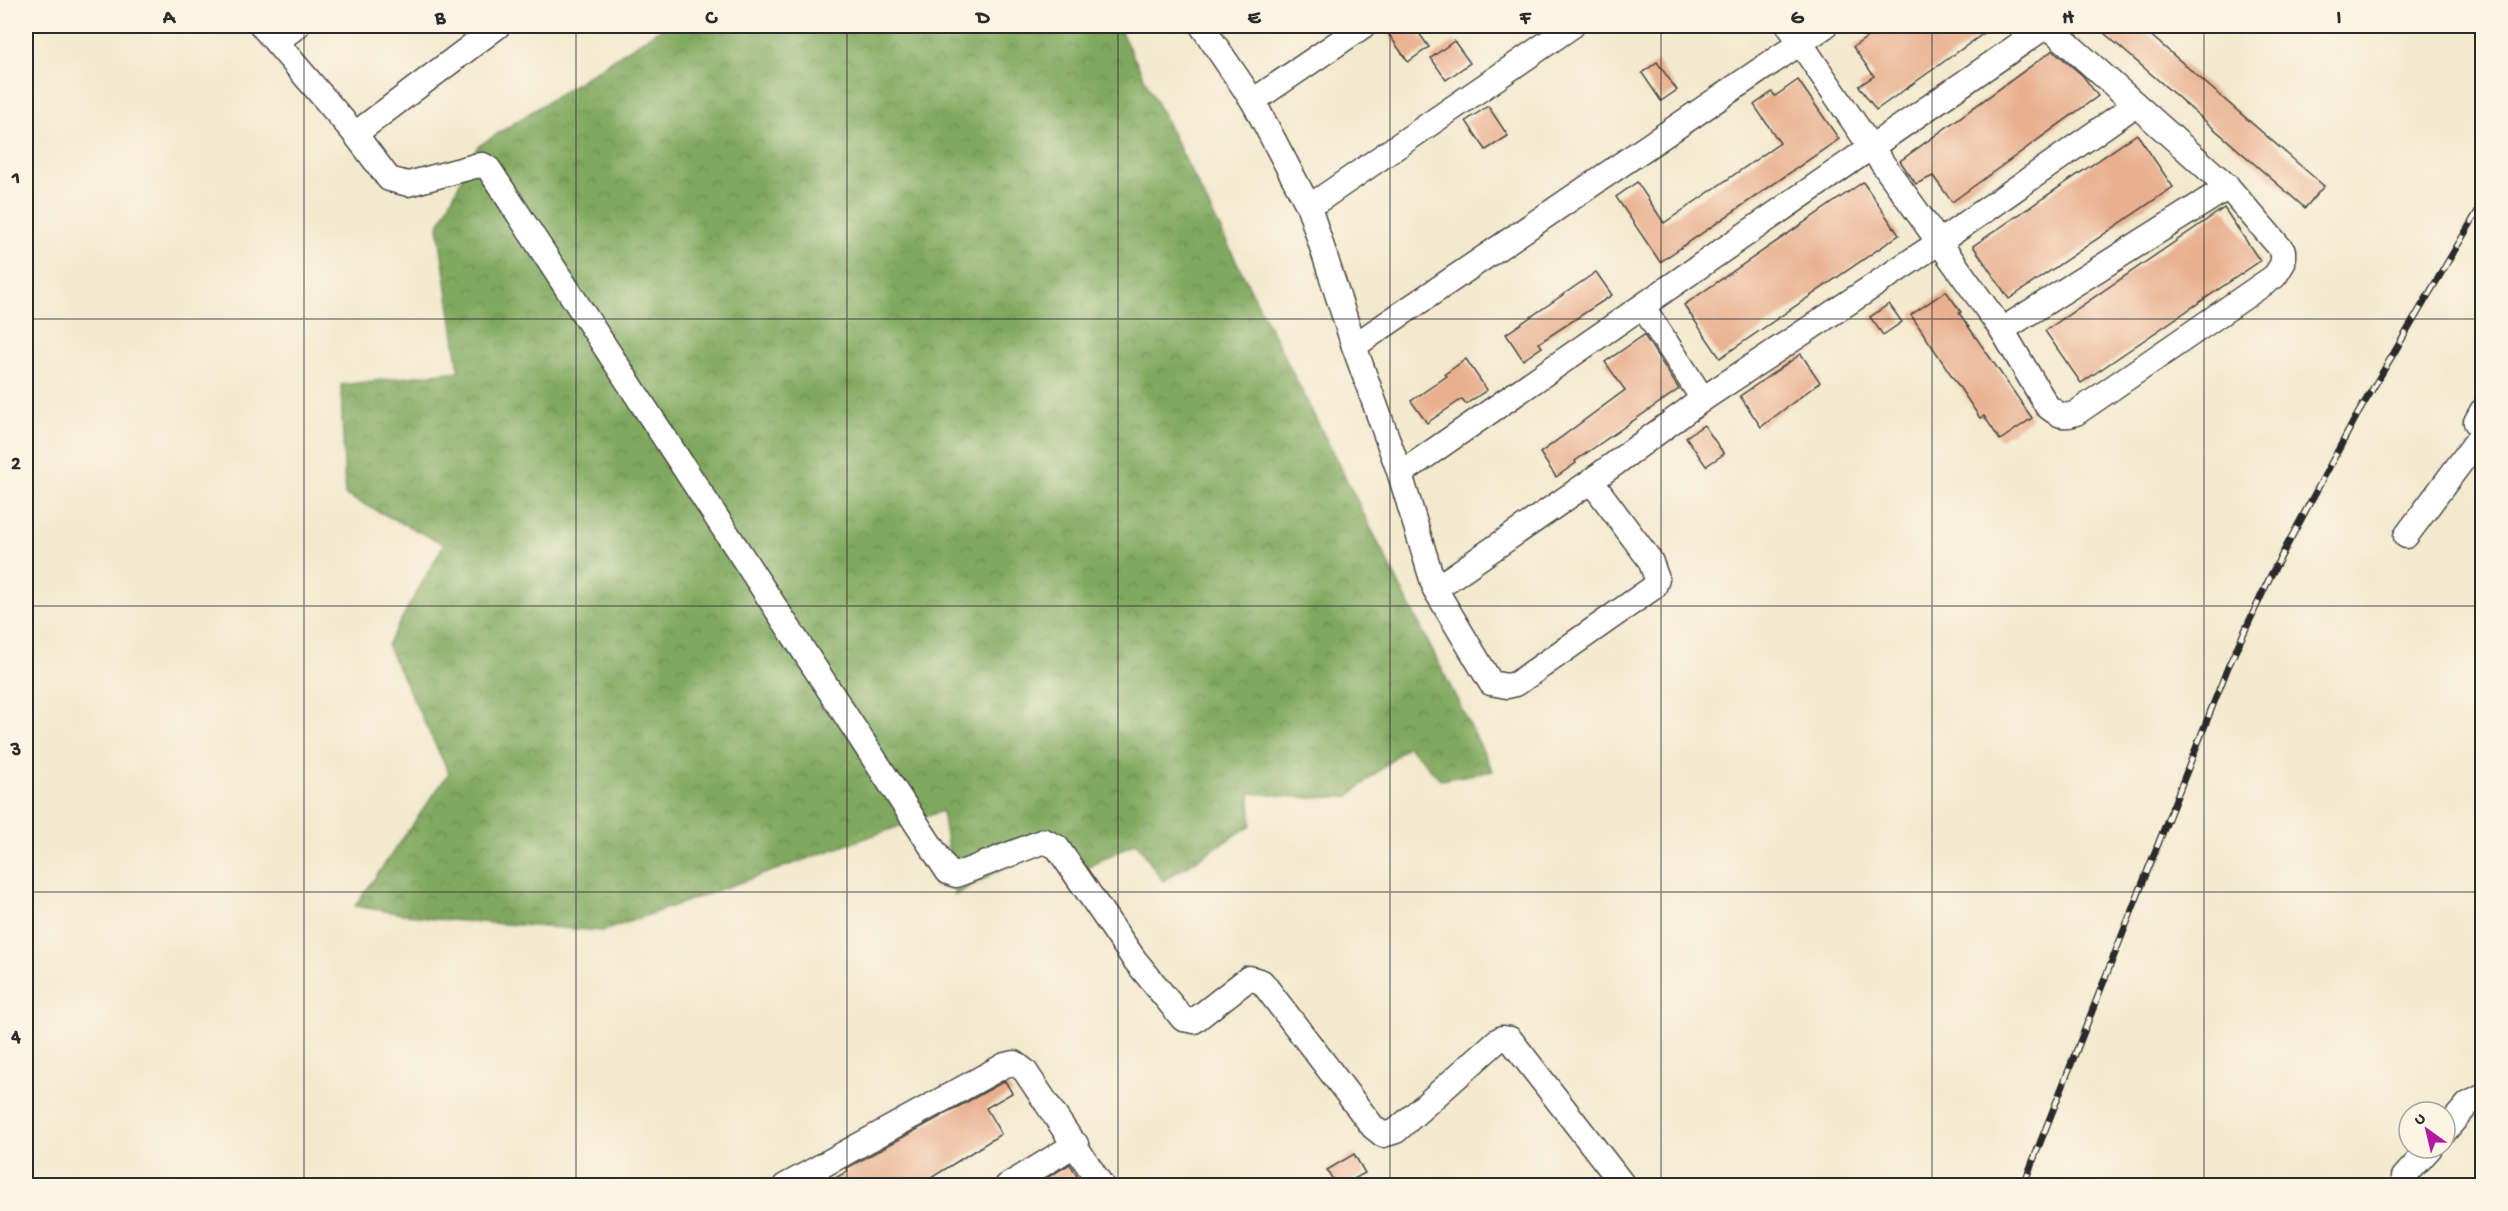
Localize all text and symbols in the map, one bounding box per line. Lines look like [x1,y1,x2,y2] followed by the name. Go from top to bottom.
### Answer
[162,8,177,31] text: A
[434,8,446,31] text: B
[705,8,719,31] text: C
[974,8,990,31] text: D
[1248,8,1262,31] text: E
[1519,8,1532,31] text: F
[1791,8,1805,31] text: G
[2062,8,2074,31] text: H
[2337,8,2342,31] text: I
[11,168,20,191] text: 1
[11,454,21,477] text: 2
[10,740,21,763] text: 3
[10,1027,21,1050] text: 4
[2397,1100,2457,1160] north arrow
[2411,1110,2430,1131] text: U

